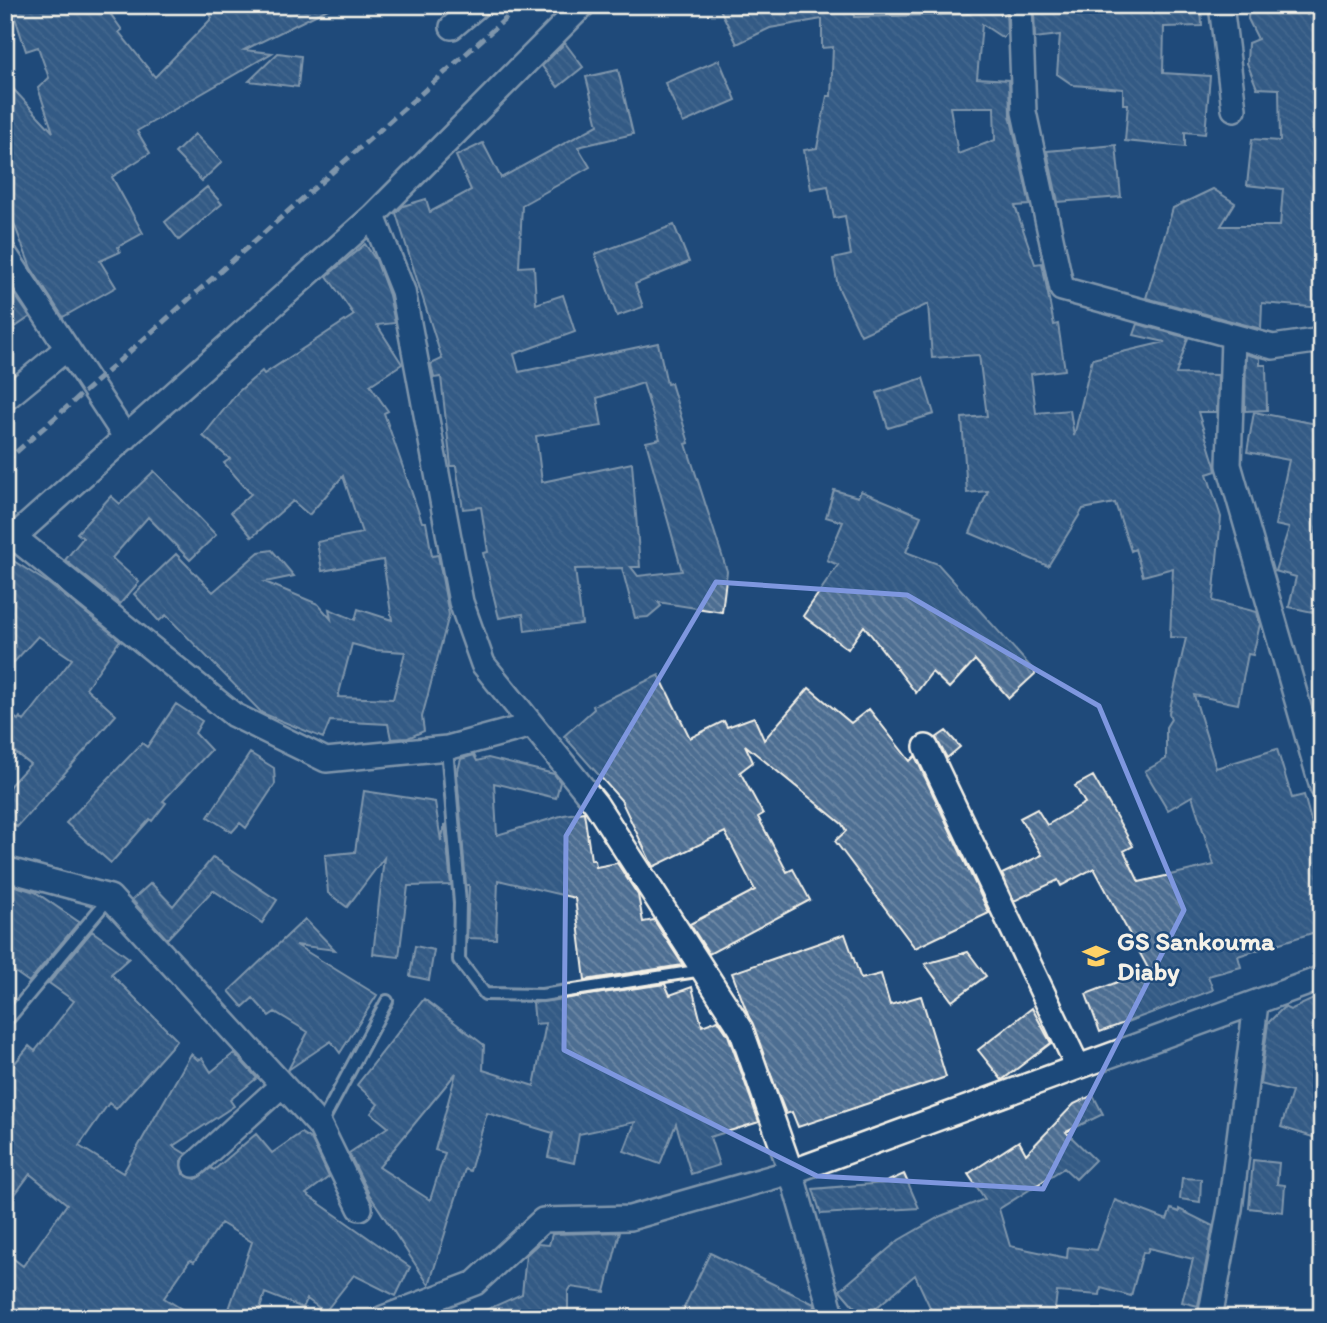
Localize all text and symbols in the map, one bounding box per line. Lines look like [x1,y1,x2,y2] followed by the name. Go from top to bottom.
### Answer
[1117,925,1275,987] place label: GS Sankouma Diaby
[1081,941,1111,971] school or university icon: GS Sankouma Diaby

